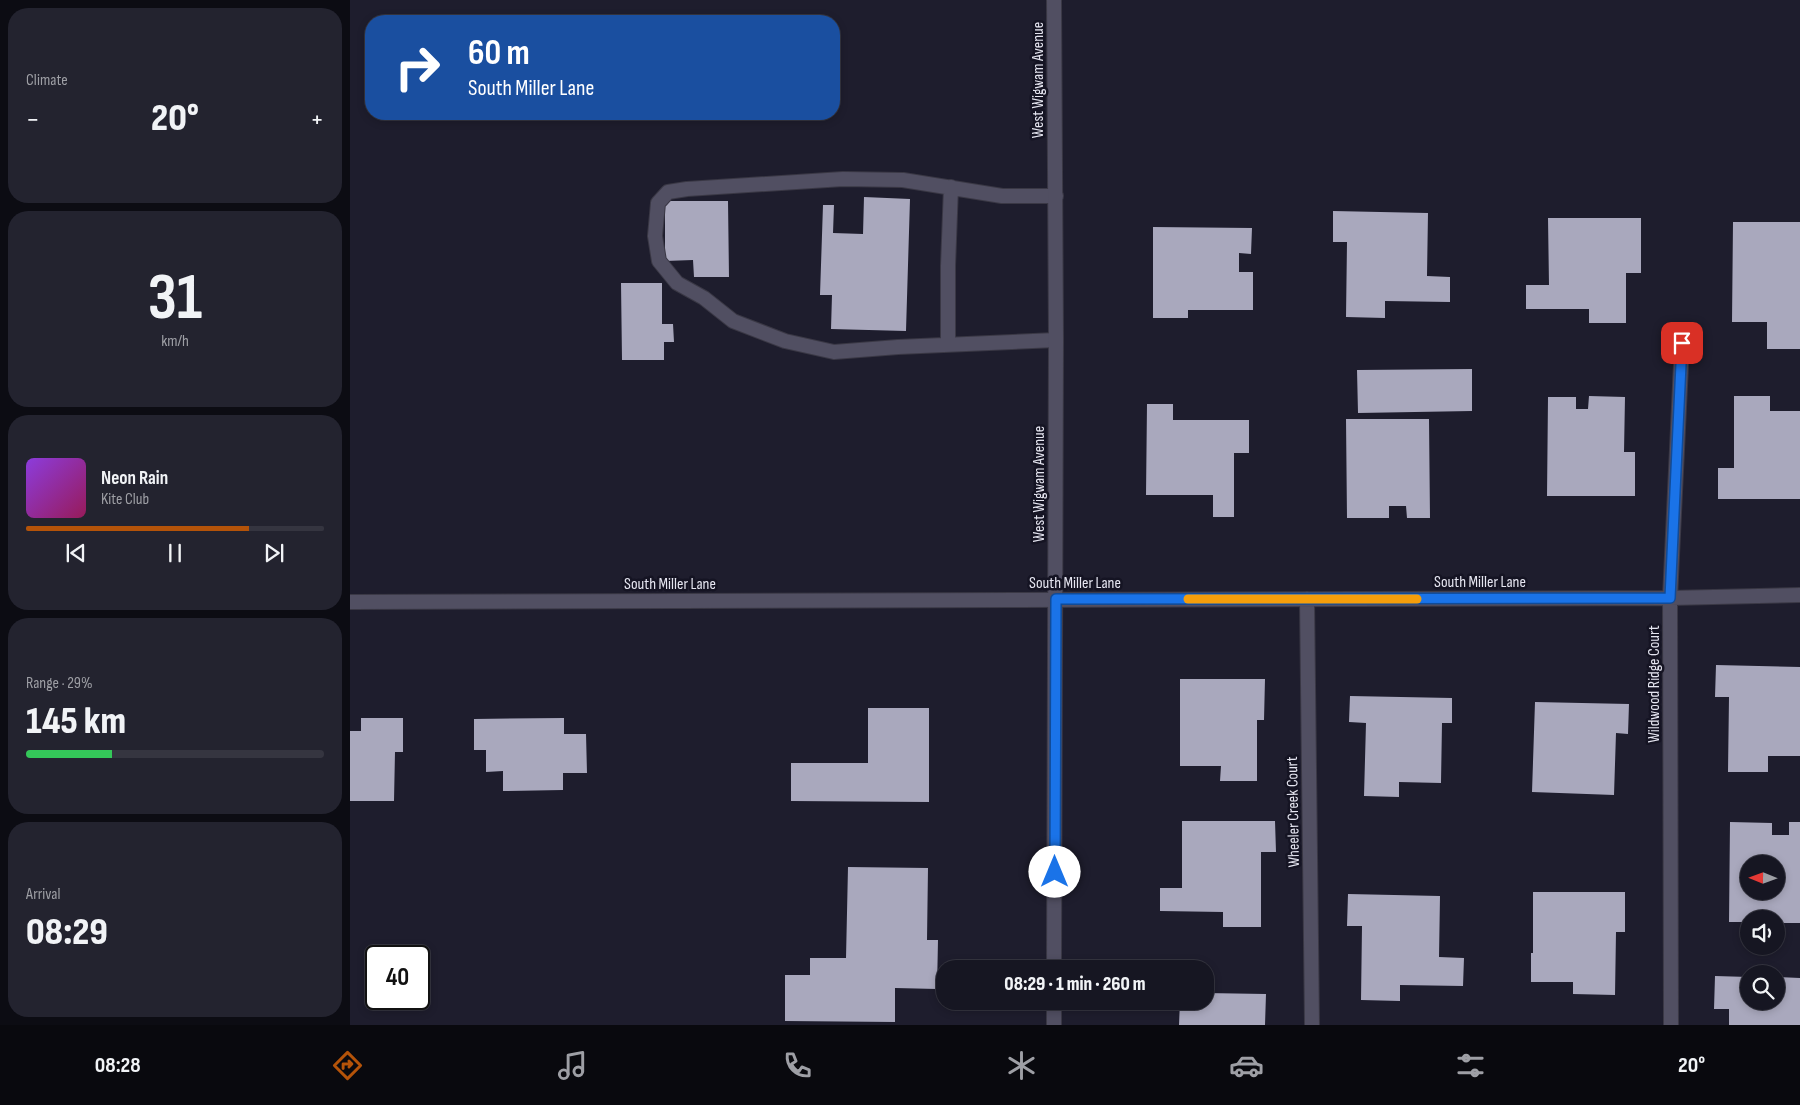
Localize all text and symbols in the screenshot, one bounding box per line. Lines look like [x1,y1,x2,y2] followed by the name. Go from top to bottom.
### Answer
[1029,22,1048,138] street label: West Wigwam Avenue
[468,32,530,75] text: 60 m
[385,35,450,100] icon: right
[26,71,68,90] text: Climate
[468,75,594,102] text: South Miller Lane
[151,96,199,141] text: 20°
[26,103,40,136] text: −
[310,103,324,136] text: +
[148,260,202,338] text: 31
[1661,322,1703,364] pin
[1668,329,1696,357] icon: arrive
[161,332,189,351] text: km/h
[1030,426,1049,542] street label: West Wigwam Avenue
[101,467,168,490] text: Neon Rain
[101,490,149,509] text: Kite Club
[62,539,90,567] icon: previous
[161,539,189,567] icon: pause
[260,539,288,567] icon: next
[1434,573,1526,592] street label: South Miller Lane
[1029,574,1121,593] street label: South Miller Lane
[624,575,716,594] street label: South Miller Lane
[1645,625,1664,743] street label: Wildwood Ridge Court
[26,674,92,693] text: Range · 29%
[26,699,126,744] text: 145 km
[1283,756,1304,868] street label: Wheeler Creek Court
[1028,845,1080,897] position arrow
[1740,855,1785,900] north arrow
[1740,855,1785,1010] map controls
[26,885,60,904] text: Arrival
[26,910,108,955] text: 08:29
[1740,910,1785,955] button: sound
[365,945,430,1010] speed limit sign: 40
[1740,965,1785,1010] button: search
[1004,973,1146,996] text: 08:29 · 1 min · 260 m
[330,1048,365,1083] icon: directions
[555,1048,590,1083] icon: music
[780,1048,815,1083] icon: phone
[1004,1048,1039,1083] icon: climate
[1229,1048,1264,1083] icon: car
[1453,1048,1488,1083] icon: filters
[95,1052,141,1079] text: 08:28
[1678,1052,1705,1079] text: 20°

